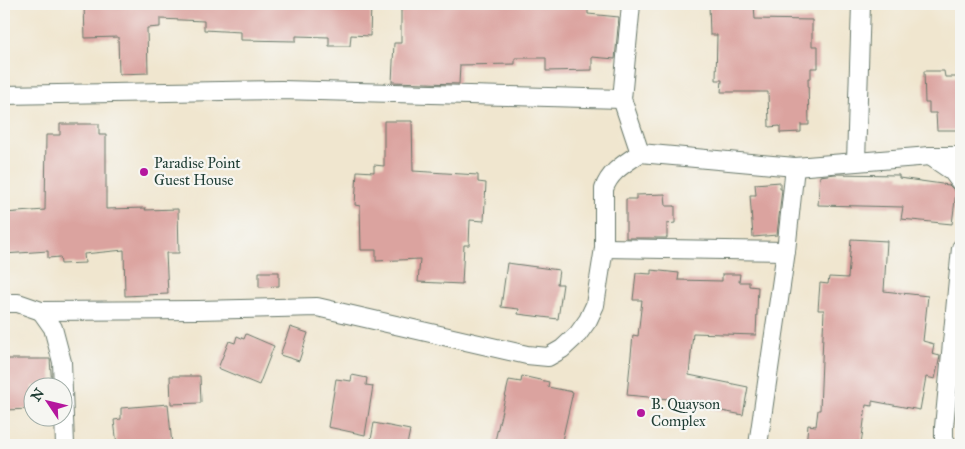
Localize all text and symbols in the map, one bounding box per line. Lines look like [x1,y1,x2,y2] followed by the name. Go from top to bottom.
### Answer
[154,154,241,189] place label: Paradise Point Guest House
[138,166,150,178] marker: Paradise Point Guest House
[22,376,72,426] north arrow
[27,385,48,405] text: N
[651,395,720,430] place label: B. Quayson Complex
[635,407,647,419] marker: B. Quayson Complex

